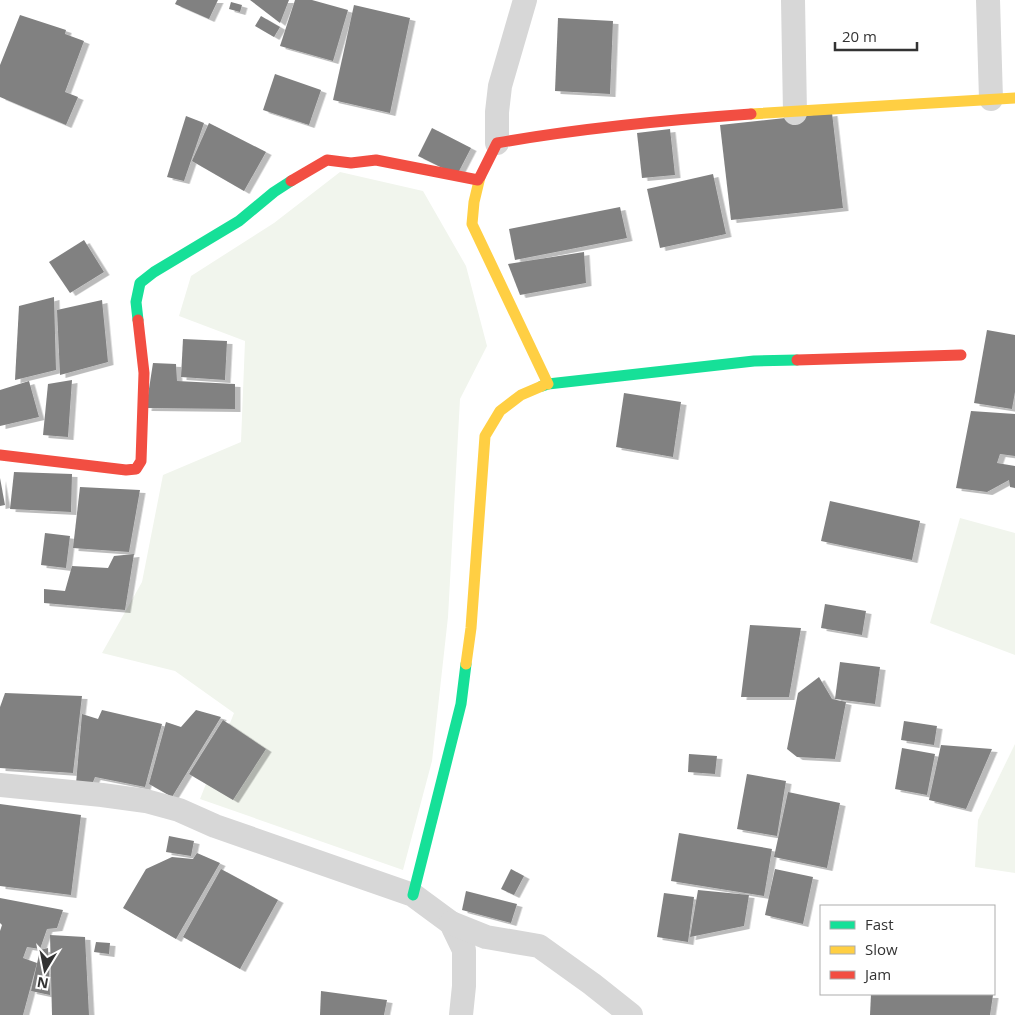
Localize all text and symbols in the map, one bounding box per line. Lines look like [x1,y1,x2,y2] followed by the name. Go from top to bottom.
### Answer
[835,20,918,52] scale bar
[842,26,877,46] text: 20 m
[820,905,995,995] legend
[865,914,894,934] text: Fast
[865,939,898,959] text: Slow
[20,945,70,995] north arrow
[863,964,891,984] text: Jam
[35,973,50,994] text: N

